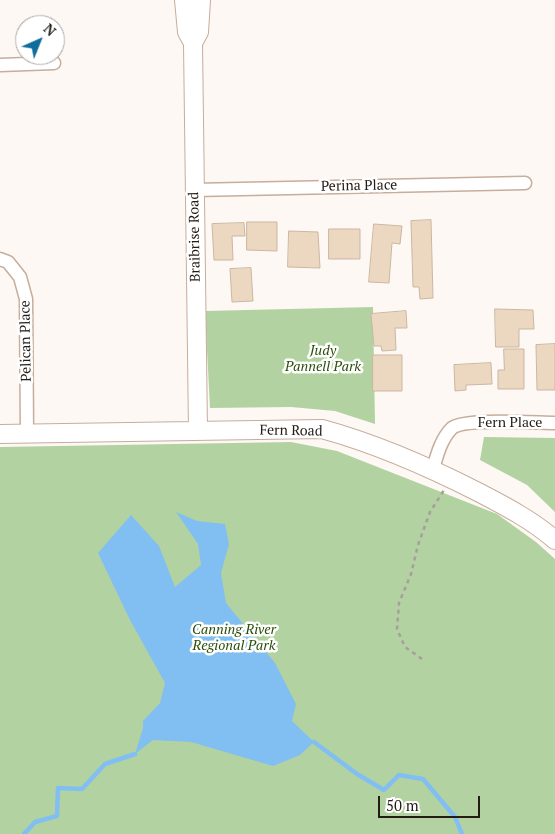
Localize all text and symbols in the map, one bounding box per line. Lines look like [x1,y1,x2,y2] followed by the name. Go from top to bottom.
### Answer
[15,15,65,65] north arrow
[40,19,60,40] text: N
[321,177,397,195] street label: Perina Place
[186,192,204,282] street label: Braibrise Road
[17,300,35,382] street label: Pelican Place
[285,343,361,376] park label: Judy Pannell Park
[478,415,542,431] street label: Fern Place
[259,422,323,440] street label: Fern Road
[192,622,276,654] park label: Canning River Regional Park
[380,786,482,818] scale bar
[386,795,419,815] text: 50 m

